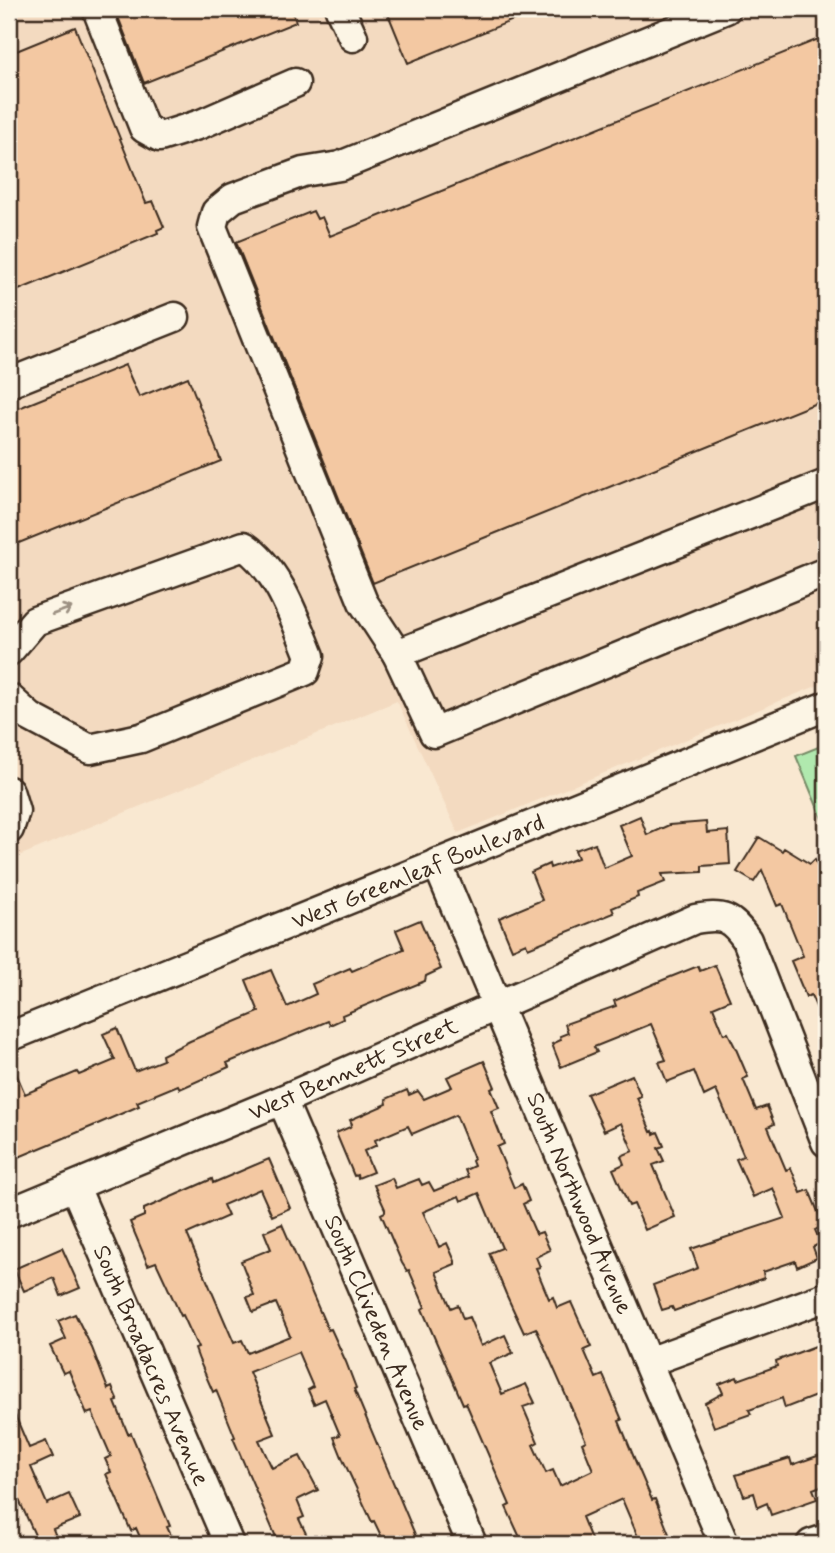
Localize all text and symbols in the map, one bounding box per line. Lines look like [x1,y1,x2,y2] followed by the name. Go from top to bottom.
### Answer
[50,604,72,617] one-way arrow
[287,808,549,938] street label: West Greenleaf Boulevard
[244,1011,463,1129] street label: West Bennett Street
[518,1088,639,1319] street label: South Northwood Avenue
[316,1210,436,1436] street label: South Cliveden Avenue
[85,1241,216,1491] street label: South Broadacres Avenue

